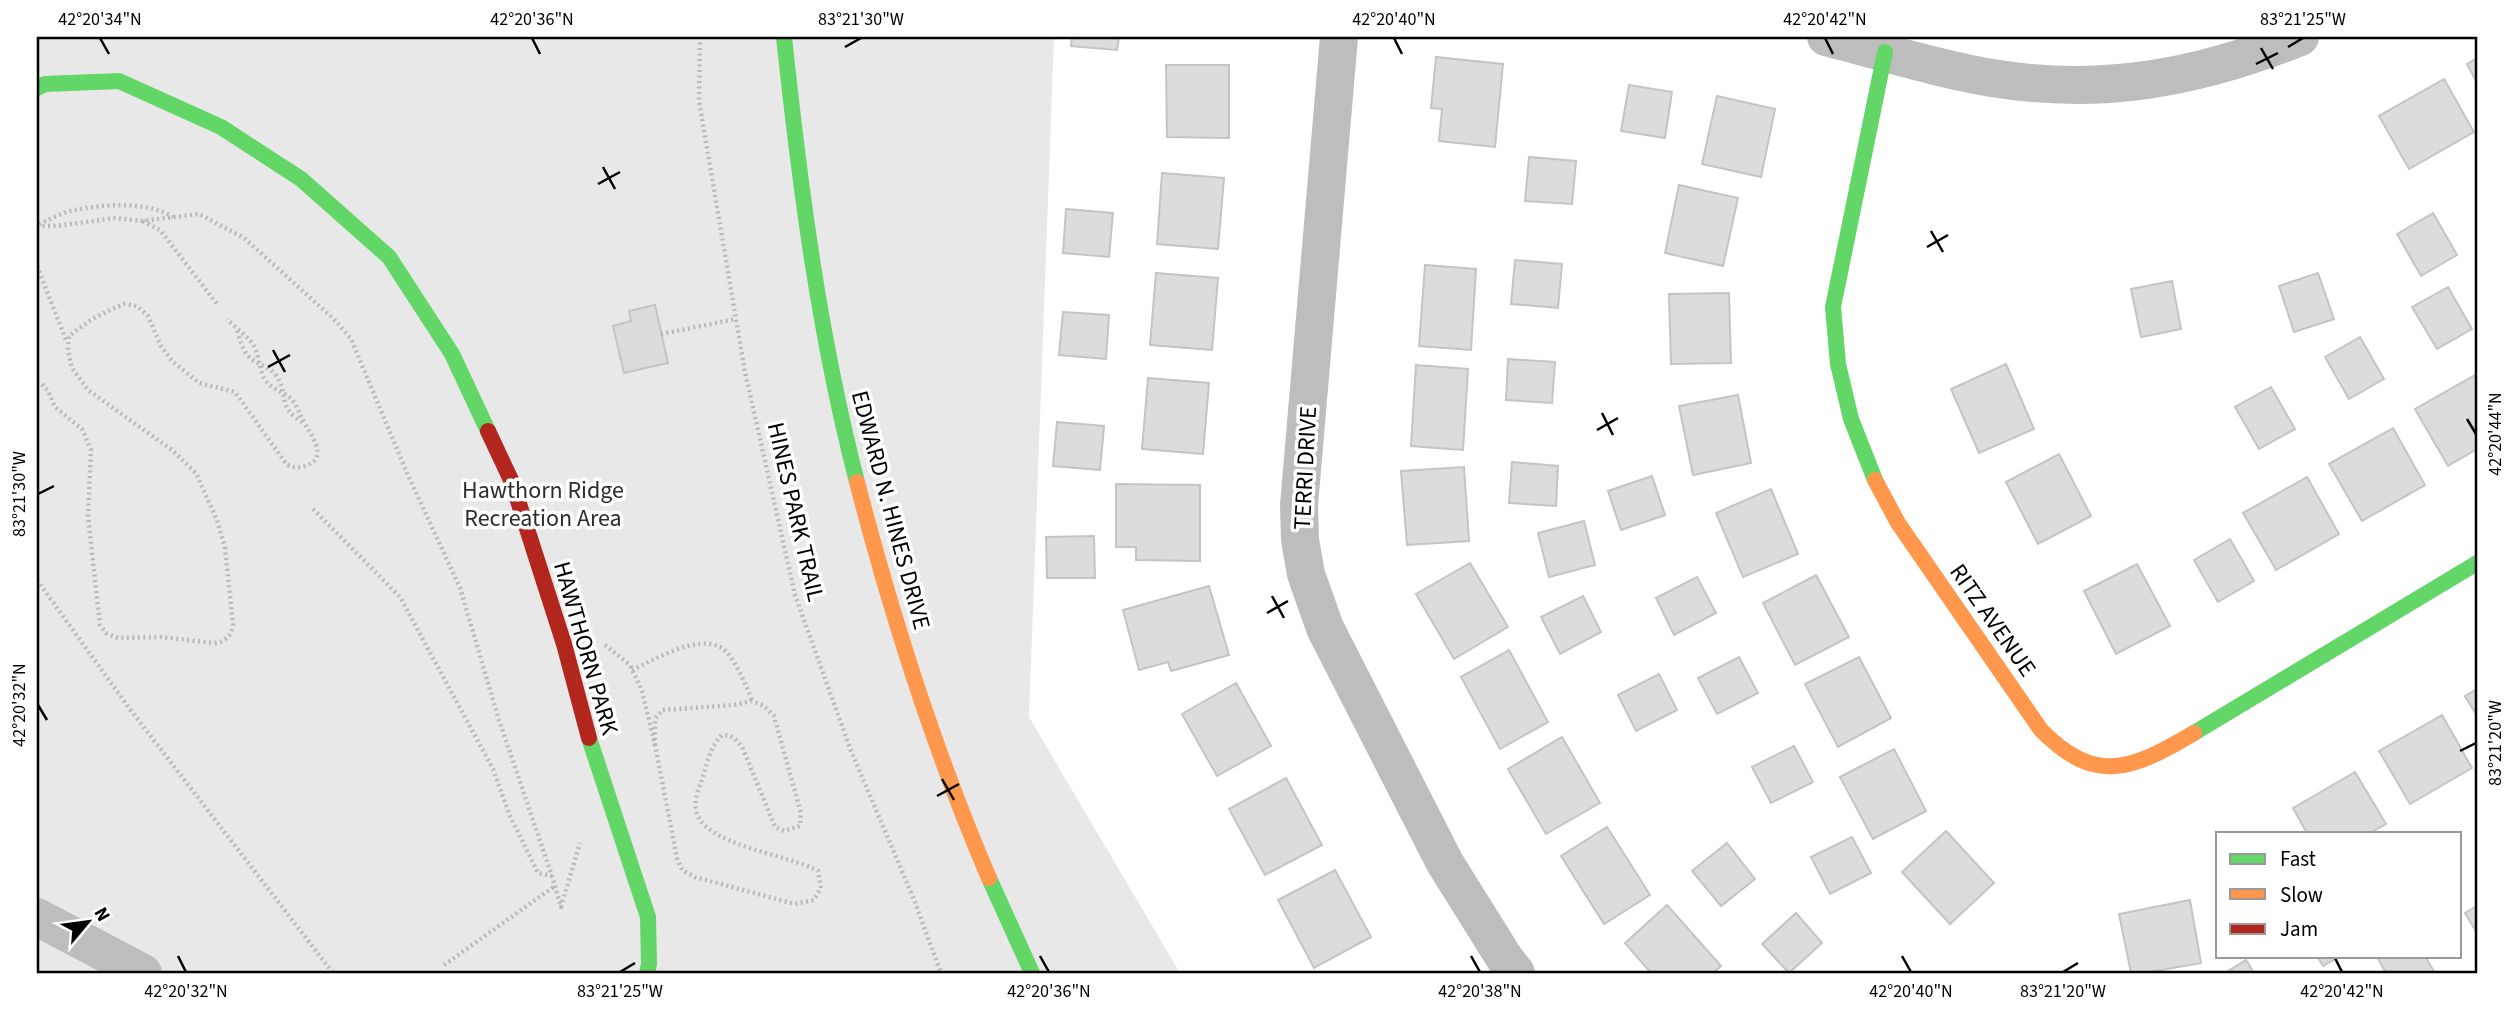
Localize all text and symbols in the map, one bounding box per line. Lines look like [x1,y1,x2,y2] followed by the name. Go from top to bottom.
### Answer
[58,7,142,32] text: 42°20'34"N
[490,7,574,32] text: 42°20'36"N
[818,7,904,32] text: 83°21'30"W
[1352,7,1436,32] text: 42°20'40"N
[1783,7,1867,32] text: 42°20'42"N
[2260,7,2346,32] text: 83°21'25"W
[842,387,939,634] street label: EDWARD N. HINES DRIVE
[2483,392,2508,476] text: 42°20'44"N
[1285,405,1326,531] street label: TERRI DRIVE
[758,419,833,606] street label: HINES PARK TRAIL
[7,451,32,537] text: 83°21'30"W
[462,473,624,536] park label: Hawthorn Ridge Recreation Area
[544,557,627,739] street label: HAWTHORN PARK
[1941,557,2044,684] street label: RITZ AVENUE
[7,663,32,747] text: 42°20'32"N
[2483,700,2508,786] text: 83°21'20"W
[2216,832,2462,958] legend
[2280,844,2316,874] text: Fast
[2280,880,2323,910] text: Slow
[52,888,122,958] north arrow
[87,902,116,927] text: N
[2280,914,2318,944] text: Jam
[144,979,228,1004] text: 42°20'32"N
[577,979,663,1004] text: 83°21'25"W
[1007,979,1091,1004] text: 42°20'36"N
[1438,979,1522,1004] text: 42°20'38"N
[1869,979,1953,1004] text: 42°20'40"N
[2020,979,2106,1004] text: 83°21'20"W
[2300,979,2384,1004] text: 42°20'42"N

